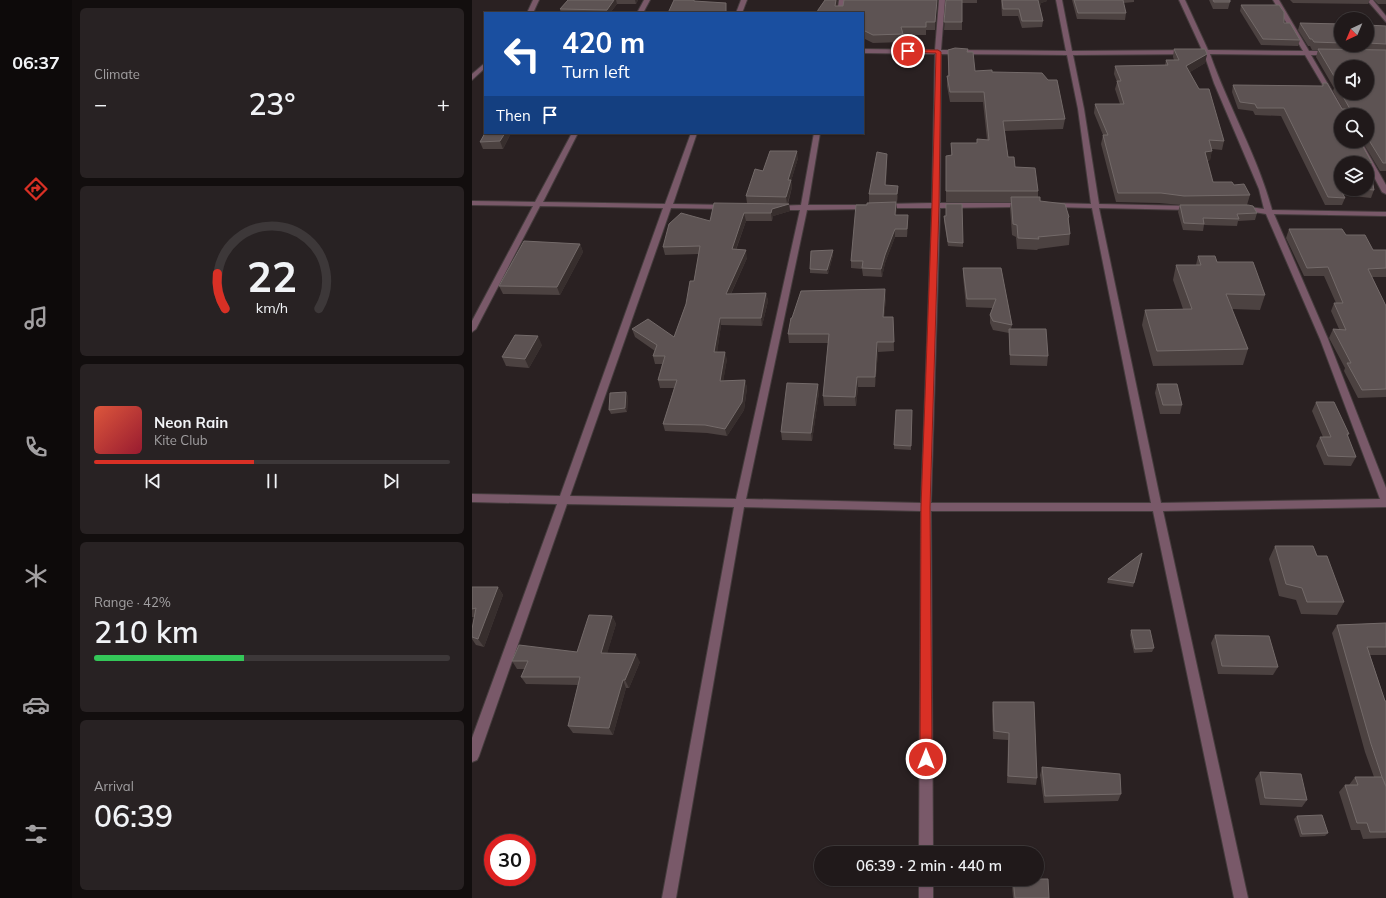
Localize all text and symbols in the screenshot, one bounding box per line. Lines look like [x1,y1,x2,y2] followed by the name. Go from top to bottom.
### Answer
[1334,12,1374,52] north arrow
[1334,12,1374,196] map controls
[562,25,645,60] text: 420 m
[496,28,548,80] icon: left
[891,34,925,68] pin
[897,40,919,62] icon: arrive
[12,51,60,74] text: 06:37
[562,60,630,83] text: Turn left
[1334,60,1374,100] button: sound
[94,66,140,82] text: Climate
[248,85,296,123] text: 23°
[94,90,107,118] text: −
[437,90,450,118] text: +
[539,104,561,126] icon: arrive
[496,106,531,125] text: Then
[1334,108,1374,148] button: search
[1334,156,1374,196] button: layers
[22,175,50,203] icon: directions
[247,250,297,302] text: 22
[256,299,288,317] text: km/h
[22,304,50,332] icon: music
[154,413,228,432] text: Neon Rain
[154,432,208,448] text: Kite Club
[22,433,50,461] icon: phone
[142,470,164,492] icon: previous
[261,470,283,492] icon: pause
[380,470,402,492] icon: next
[22,562,50,590] icon: climate
[94,594,171,610] text: Range · 42%
[94,613,199,651] text: 210 km
[22,691,50,719] icon: car
[905,738,947,780] position arrow
[94,778,134,794] text: Arrival
[94,797,173,835] text: 06:39
[22,820,50,848] icon: filters
[484,834,536,886] speed limit sign: 30
[856,856,1002,875] text: 06:39 · 2 min · 440 m

